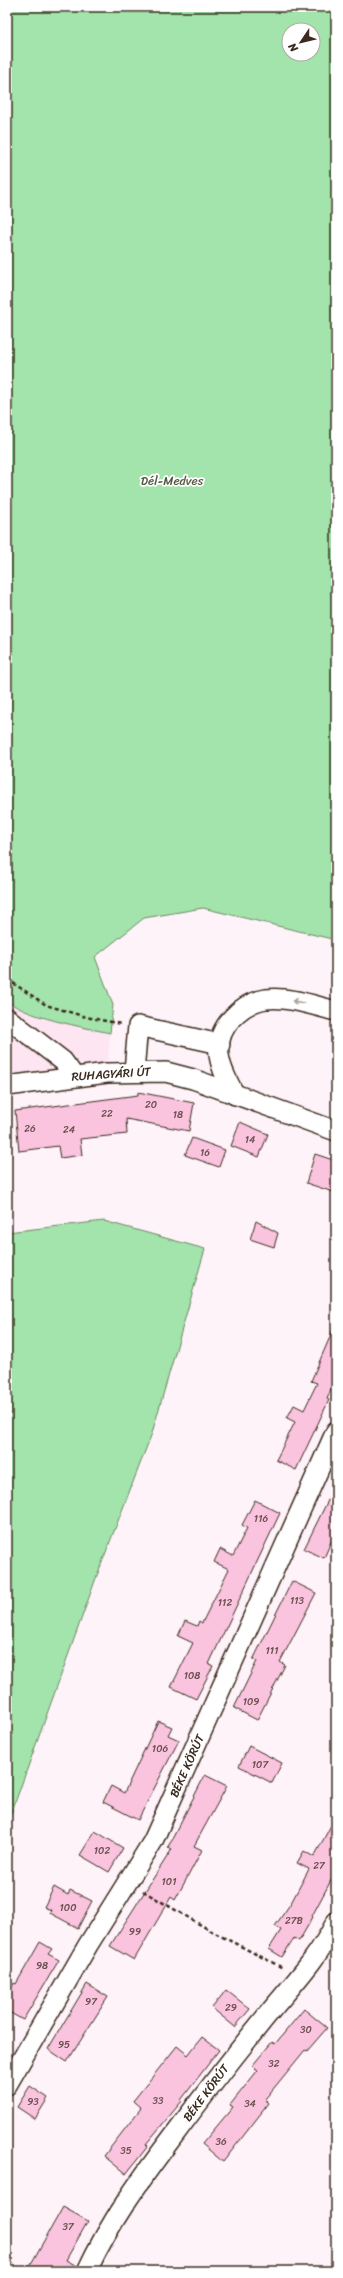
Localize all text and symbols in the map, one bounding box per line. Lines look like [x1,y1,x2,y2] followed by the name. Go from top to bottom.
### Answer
[281,22,321,62] north arrow
[283,39,304,57] text: N
[141,470,204,492] park label: Dél-Medves
[292,998,305,1006] one-way arrow
[71,1060,152,1088] street label: RUHAGYÁRI ÚT
[145,1096,157,1114] house number: 20
[101,1105,113,1123] house number: 22
[173,1106,183,1124] house number: 18
[24,1120,36,1138] house number: 26
[63,1121,75,1139] house number: 24
[245,1131,255,1149] house number: 14
[200,1144,210,1162] house number: 16
[254,1510,268,1528] house number: 116
[290,1592,305,1610] house number: 113
[218,1594,232,1612] house number: 112
[266,1642,278,1660] house number: 111
[184,1667,200,1685] house number: 108
[243,1693,259,1711] house number: 109
[163,1730,211,1801] street label: BÉKE KÖRÚT
[152,1740,168,1758] house number: 106
[252,1756,269,1774] house number: 107
[94,1842,110,1860] house number: 102
[313,1857,326,1875] house number: 27
[162,1873,176,1891] house number: 101
[60,1899,76,1917] house number: 100
[285,1912,304,1930] house number: 27B
[129,1923,141,1941] house number: 99
[36,1957,48,1975] house number: 98
[85,1993,98,2011] house number: 97
[225,1999,237,2017] house number: 29
[300,2021,312,2039] house number: 30
[58,2036,70,2054] house number: 95
[268,2055,280,2073] house number: 32
[177,2059,235,2126] street label: BÉKE KÖRÚT
[153,2092,164,2110] house number: 33
[27,2093,39,2111] house number: 93
[244,2095,256,2113] house number: 34
[215,2133,227,2151] house number: 36
[120,2142,132,2160] house number: 35
[62,2218,75,2236] house number: 37

